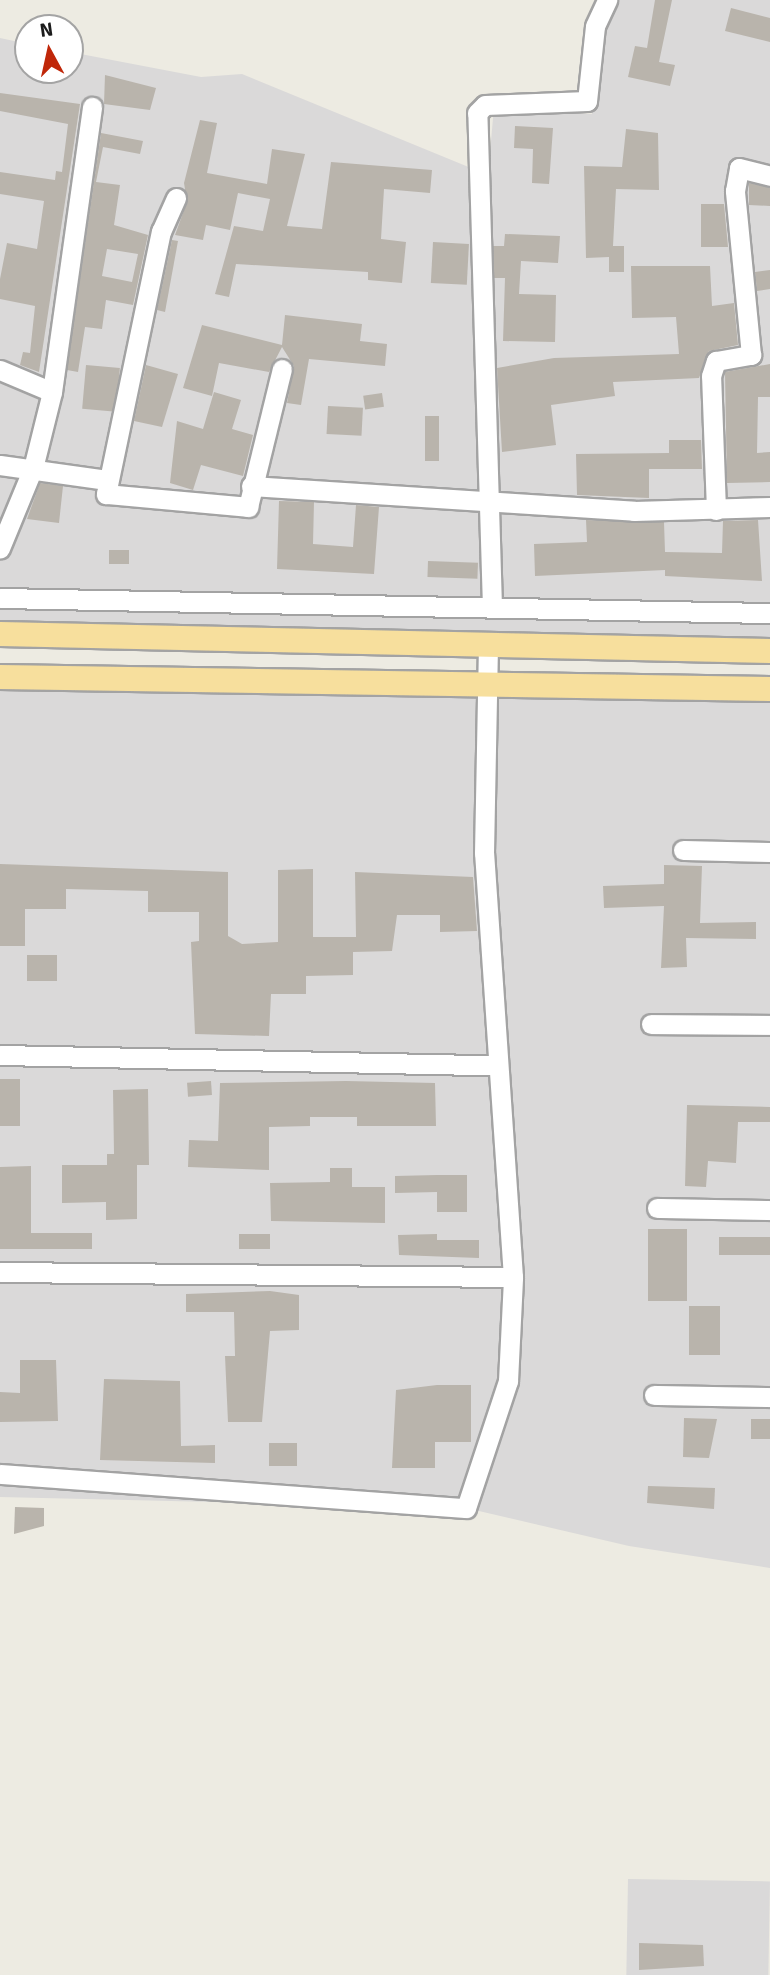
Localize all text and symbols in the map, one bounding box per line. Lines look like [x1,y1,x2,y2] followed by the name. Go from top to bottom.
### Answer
[14,14,84,84] north arrow
[38,17,55,43] text: N

